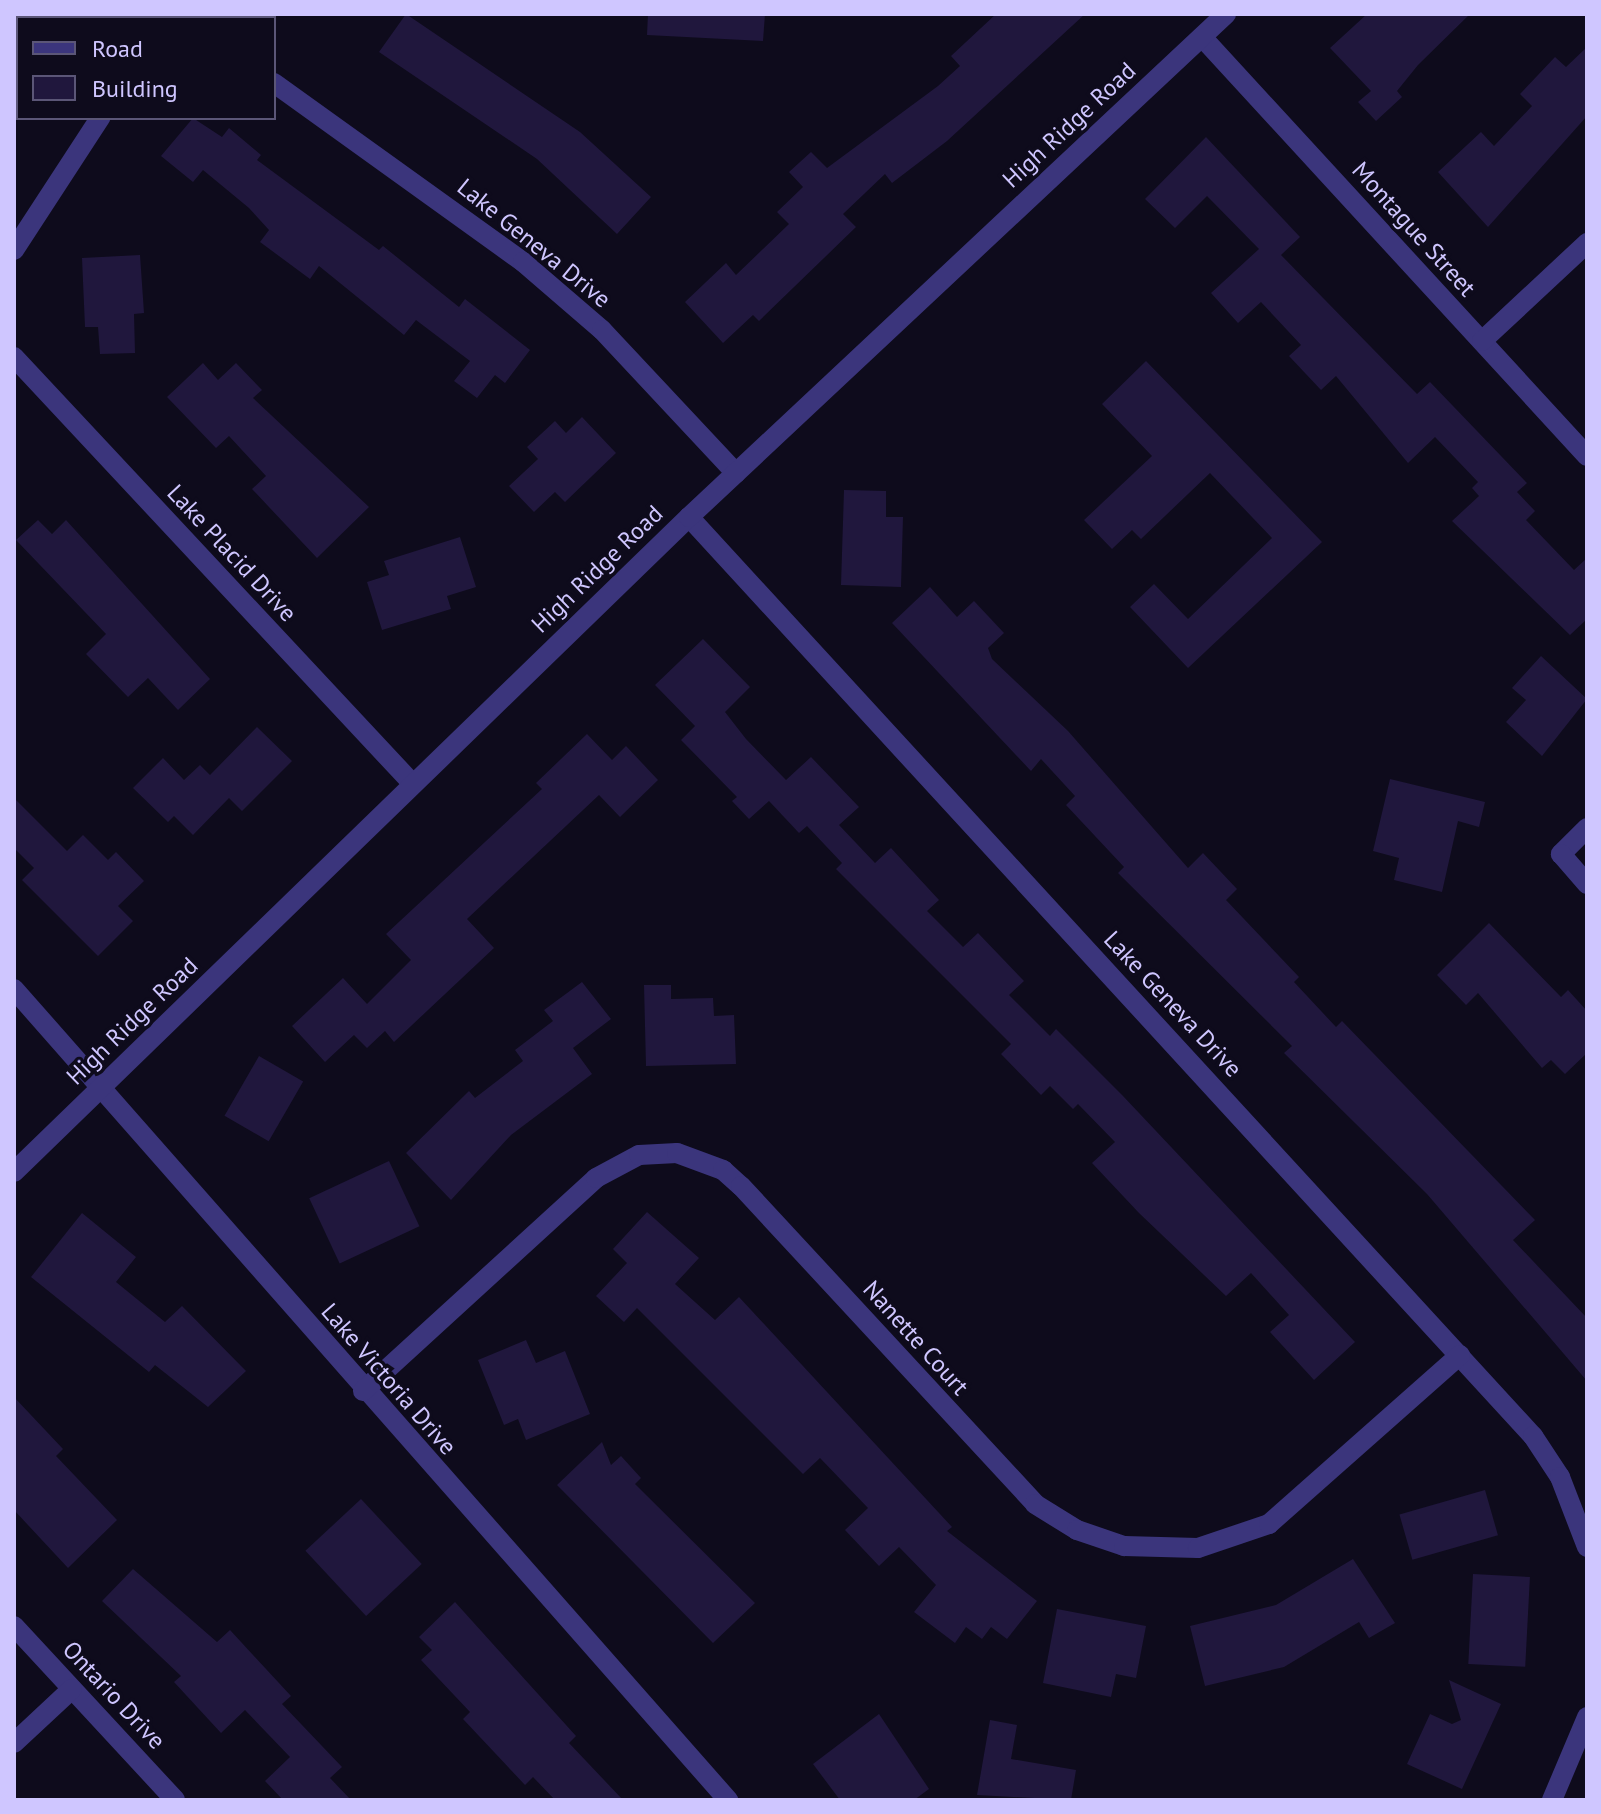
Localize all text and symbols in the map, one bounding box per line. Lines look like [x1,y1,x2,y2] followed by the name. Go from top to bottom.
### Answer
[16,16,276,120] legend
[92,33,143,64] text: Road
[997,56,1141,194] street label: High Ridge Road
[92,73,178,104] text: Building
[1346,156,1482,302] street label: Montague Street
[452,172,616,314] street label: Lake Geneva Drive
[161,479,303,627] street label: Lake Placid Drive
[526,499,668,639] street label: High Ridge Road
[1098,925,1248,1083] street label: Lake Geneva Drive
[61,951,203,1091] street label: High Ridge Road
[857,1275,975,1401] street label: Nanette Court
[315,1297,463,1461] street label: Lake Victoria Drive
[57,1635,171,1755] street label: Ontario Drive

